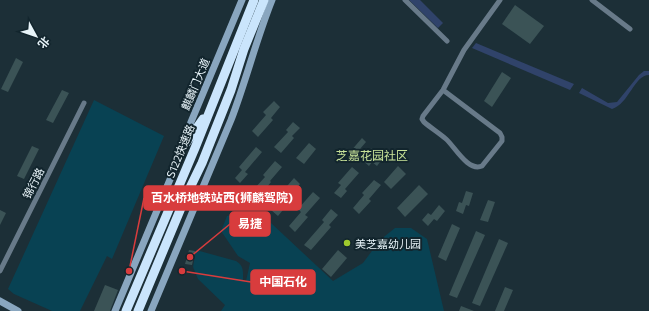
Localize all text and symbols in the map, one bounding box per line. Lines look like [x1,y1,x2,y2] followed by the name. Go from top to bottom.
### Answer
[16,16,56,56] north arrow
[36,34,53,51] text: 北
[178,56,212,112] street label: 麒麟门大道
[163,122,197,180] street label: S122快速路
[336,148,408,162] district label: 芝嘉花园社区
[20,165,46,201] street label: 锦行路
[144,186,301,210] callout: 百水桥地铁站西(狮麟驾院)
[151,190,293,204] text: 百水桥地铁站西(狮麟驾院)
[230,212,270,236] callout: 易捷
[238,216,262,230] text: 易捷
[355,237,421,250] place label: 美芝嘉幼儿园
[342,238,352,248] marker: 美芝嘉幼儿园
[251,270,315,294] callout: 中国石化
[259,274,307,288] text: 中国石化

